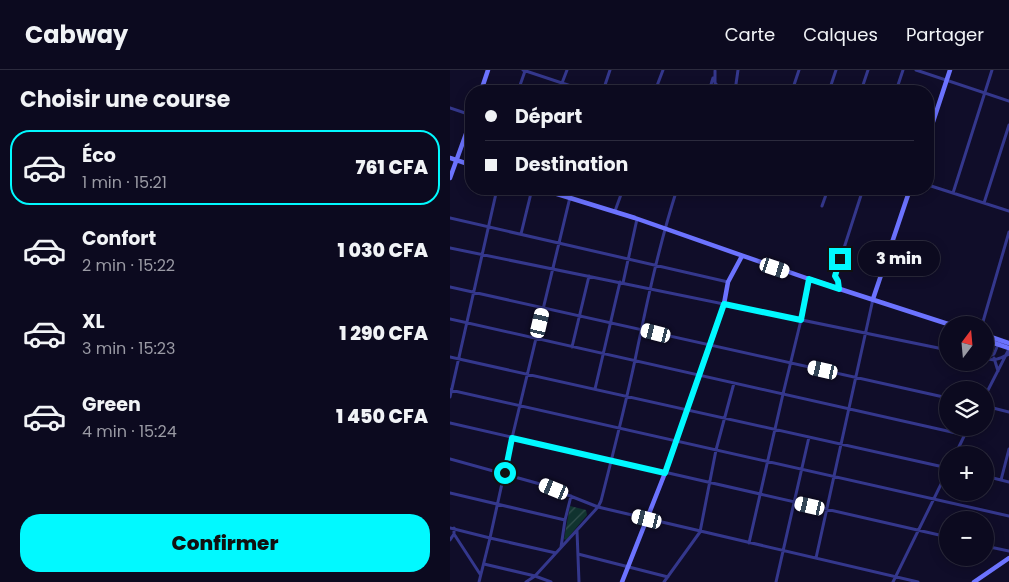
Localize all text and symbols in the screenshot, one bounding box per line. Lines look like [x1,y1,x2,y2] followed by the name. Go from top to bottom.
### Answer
[25,18,128,51] text: Cabway
[725,22,775,47] text: Carte
[803,22,878,47] text: Calques
[906,22,984,47] text: Partager
[20,84,230,115] text: Choisir une course
[515,103,582,130] text: Départ
[82,142,116,169] text: Éco
[22,145,67,190] icon: car
[515,151,628,178] text: Destination
[356,154,428,181] text: 761 CFA
[82,171,167,194] text: 1 min · 15:21
[82,225,156,252] text: Confort
[22,228,67,273] icon: car
[337,237,428,264] text: 1 030 CFA
[858,242,940,276] callout: 3 min
[876,247,922,270] text: 3 min
[829,248,851,270] route end
[82,254,175,277] text: 2 min · 15:22
[758,256,791,280] car
[529,307,550,339] car
[82,308,105,335] text: XL
[22,311,67,356] icon: car
[939,316,994,371] north arrow
[939,316,994,566] map controls
[339,320,428,347] text: 1 290 CFA
[639,322,672,344] car
[82,337,176,360] text: 3 min · 15:23
[806,359,839,381] car
[939,381,994,436] button: layers
[82,391,141,418] text: Green
[22,394,67,439] icon: car
[336,403,428,430] text: 1 450 CFA
[82,420,177,443] text: 4 min · 15:24
[939,446,994,501] button: +
[494,462,516,484] route start
[537,476,570,502] car
[793,495,826,517] car
[630,508,663,530] car
[939,511,994,566] button: −
[20,514,430,572] button: Confirmer

